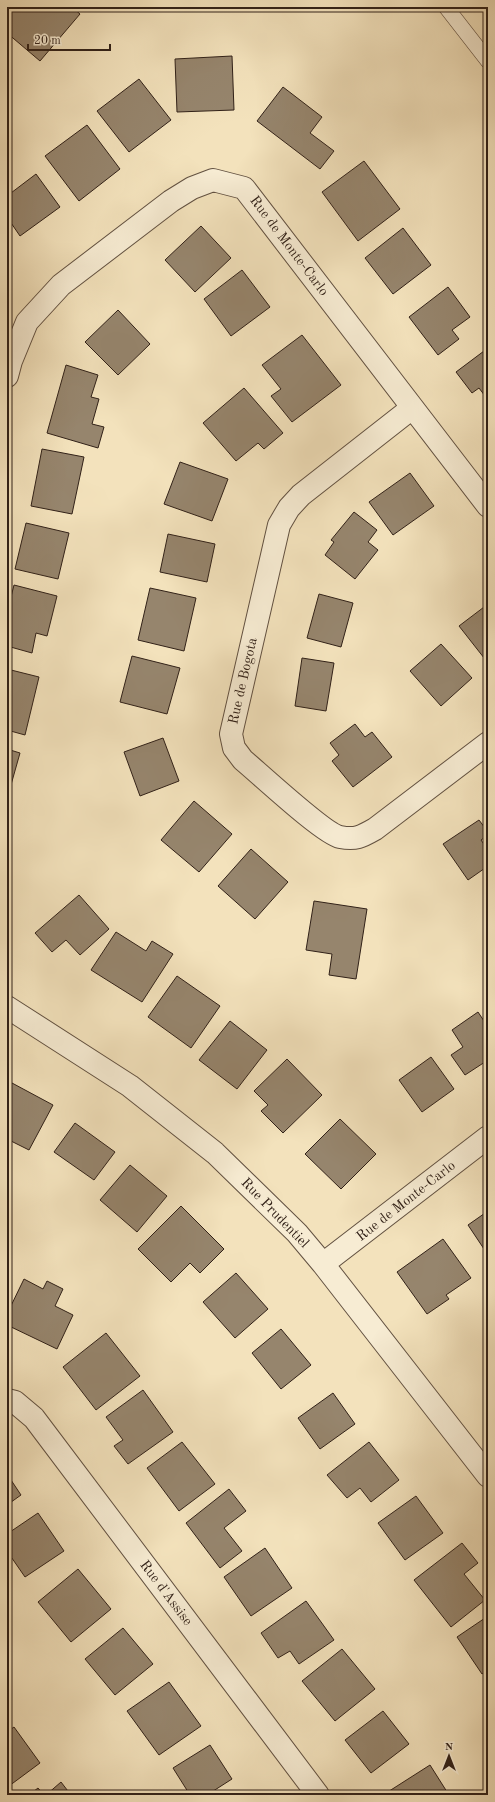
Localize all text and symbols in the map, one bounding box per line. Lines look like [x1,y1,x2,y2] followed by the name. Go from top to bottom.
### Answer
[28,26,110,52] scale bar
[34,35,61,47] text: 20 m
[247,193,331,299] street label: Rue de Monte-Carlo
[226,636,260,726] street label: Rue de Bogota
[354,1158,458,1244] street label: Rue de Monte-Carlo
[238,1175,312,1251] street label: Rue Prudentiel
[137,1558,195,1628] street label: Rue d'Assise
[429,1736,469,1776] north arrow
[445,1742,454,1753] text: N

